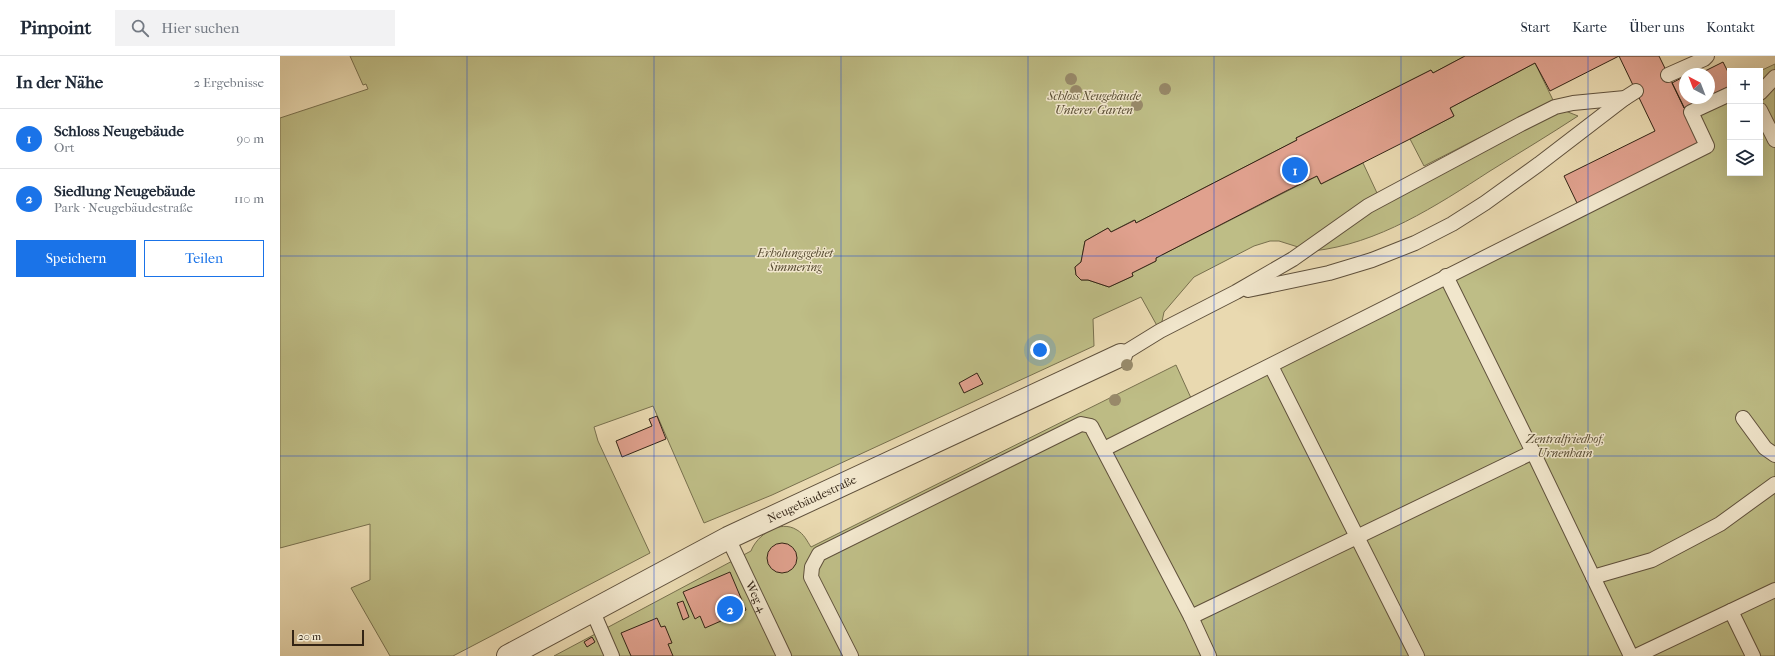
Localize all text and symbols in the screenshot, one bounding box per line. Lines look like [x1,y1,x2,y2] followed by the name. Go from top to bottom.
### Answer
[115,10,395,46] search box
[20,17,91,39] text: Pinpoint
[129,17,151,39] icon: search
[161,19,239,37] text: Hier suchen
[1521,19,1550,36] text: Start
[1572,19,1607,36] text: Karte
[1629,19,1684,36] text: Über uns
[1706,19,1755,36] text: Kontakt
[1679,68,1715,104] north arrow
[1727,68,1763,176] map controls
[1727,68,1763,104] button: +
[16,72,103,92] text: In der Nähe
[194,75,264,90] text: 2 Ergebnisse
[1046,89,1142,117] park label: Schloss Neugebäude Unterer Garten
[1727,104,1763,140] button: −
[54,122,184,140] text: Schloss Neugebäude
[27,131,31,146] text: 1
[236,131,264,146] text: 90 m
[54,140,75,155] text: Ort
[1727,140,1763,176] button: layers
[1282,155,1308,185] pin: 1
[54,182,195,200] text: Siedlung Neugebäude
[26,191,32,206] text: 2
[234,191,264,206] text: 110 m
[54,200,193,215] text: Park · Neugebäudestraße
[16,240,136,277] button: Speichern
[144,240,264,277] button: Teilen
[756,246,834,274] park label: Erholungsgebiet Simmering
[1030,340,1050,360] your location
[1525,432,1604,460] park label: Zentralfriedhof, Urnenhain
[765,472,859,526] street label: Neugebäudestraße
[742,578,770,615] street label: Weg 4
[717,594,743,624] pin: 2
[292,628,364,647] scale bar
[298,630,321,643] text: 20 m

